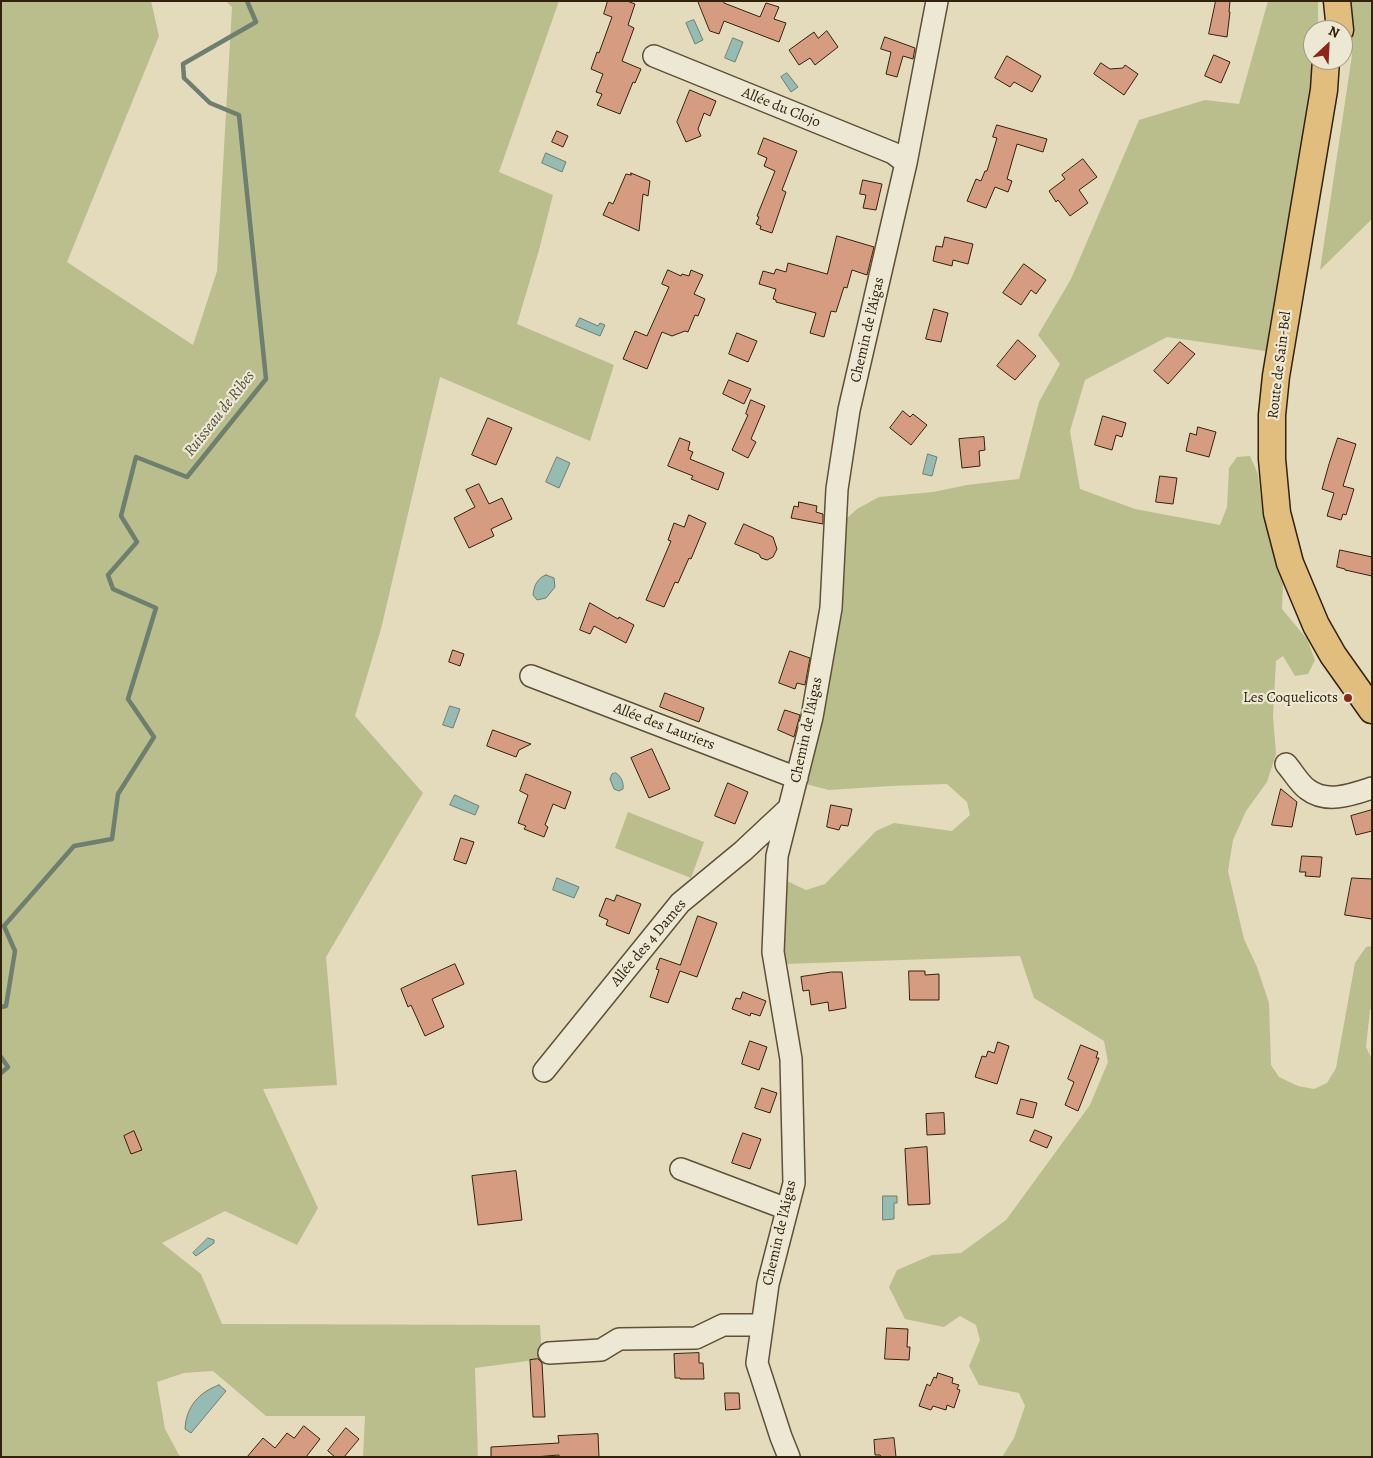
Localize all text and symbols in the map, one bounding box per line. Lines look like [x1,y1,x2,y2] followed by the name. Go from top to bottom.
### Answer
[1303,20,1353,70] north arrow
[1325,21,1343,43] text: N
[739,84,823,132] street label: Allée du Clojo
[847,276,889,384] street label: Chemin de l'Aigas
[1264,310,1296,420] street label: Route de Sain-Bel
[181,367,259,461] water label: Ruisseau de Ribes
[787,676,827,784] street label: Chemin de l'Aigas
[1243,689,1338,707] place label: Les Coquelicots
[1342,692,1354,704] marker: Les Coquelicots
[611,699,717,755] street label: Allée des Lauriers
[607,896,691,990] street label: Allée des 4 Dames
[759,1179,801,1287] street label: Chemin de l'Aigas

